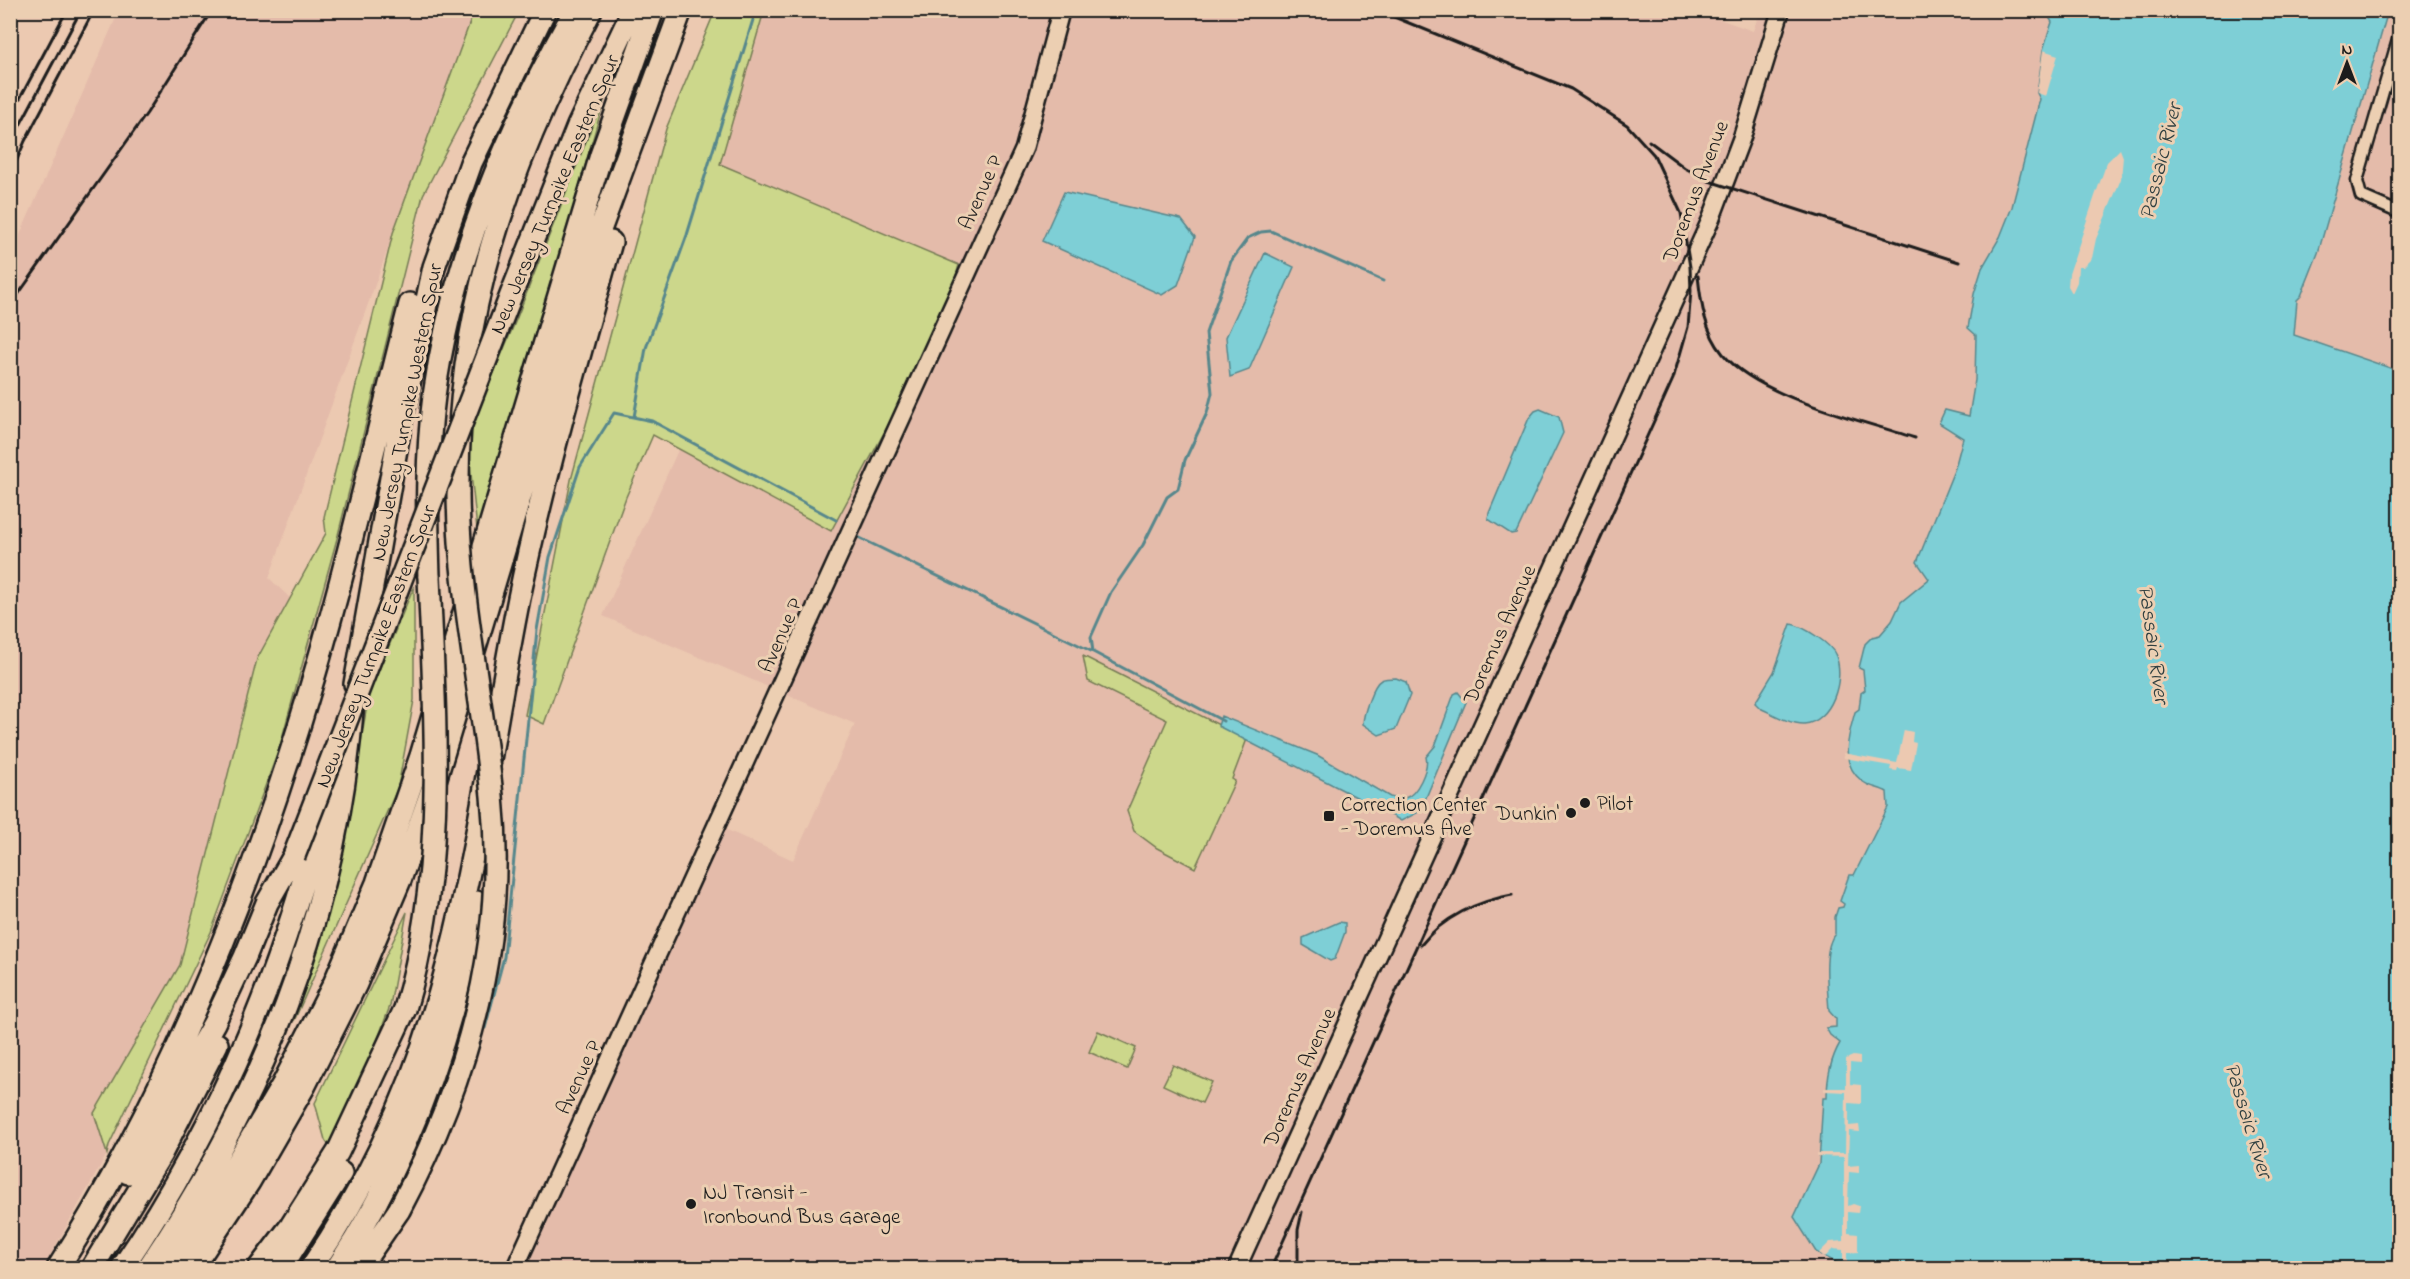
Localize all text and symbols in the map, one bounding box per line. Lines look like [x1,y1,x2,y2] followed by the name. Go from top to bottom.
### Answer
[2317,33,2377,93] north arrow
[2342,38,2353,62] text: N
[483,50,631,340] street label: New Jersey Turnpike Eastern Spur
[2132,97,2193,223] water label: Passaic River
[1656,116,1738,268] street label: Doremus Avenue
[952,151,1012,235] street label: Avenue P
[364,260,454,564] street label: New Jersey Turnpike Western Spur
[309,500,447,793] street label: New Jersey Turnpike Eastern Spur
[1456,560,1545,710] street label: Doremus Avenue
[2128,583,2177,709] water label: Passaic River
[752,594,812,678] street label: Avenue P
[1597,790,1633,820] place label: Pilot
[1341,791,1487,845] place label: Correction Center - Doremus Ave
[1578,796,1592,810] marker: Pilot
[1495,800,1559,830] place label: Dunkin'
[1564,806,1578,820] marker: Dunkin'
[1322,809,1336,823] marker: Correction Center - Doremus Ave
[1256,1003,1345,1153] street label: Doremus Avenue
[550,1036,610,1120] street label: Avenue P
[2214,1059,2281,1185] water label: Passaic River
[703,1179,901,1235] place label: NJ Transit - Ironbound Bus Garage
[684,1197,698,1211] marker: NJ Transit - Ironbound Bus Garage

